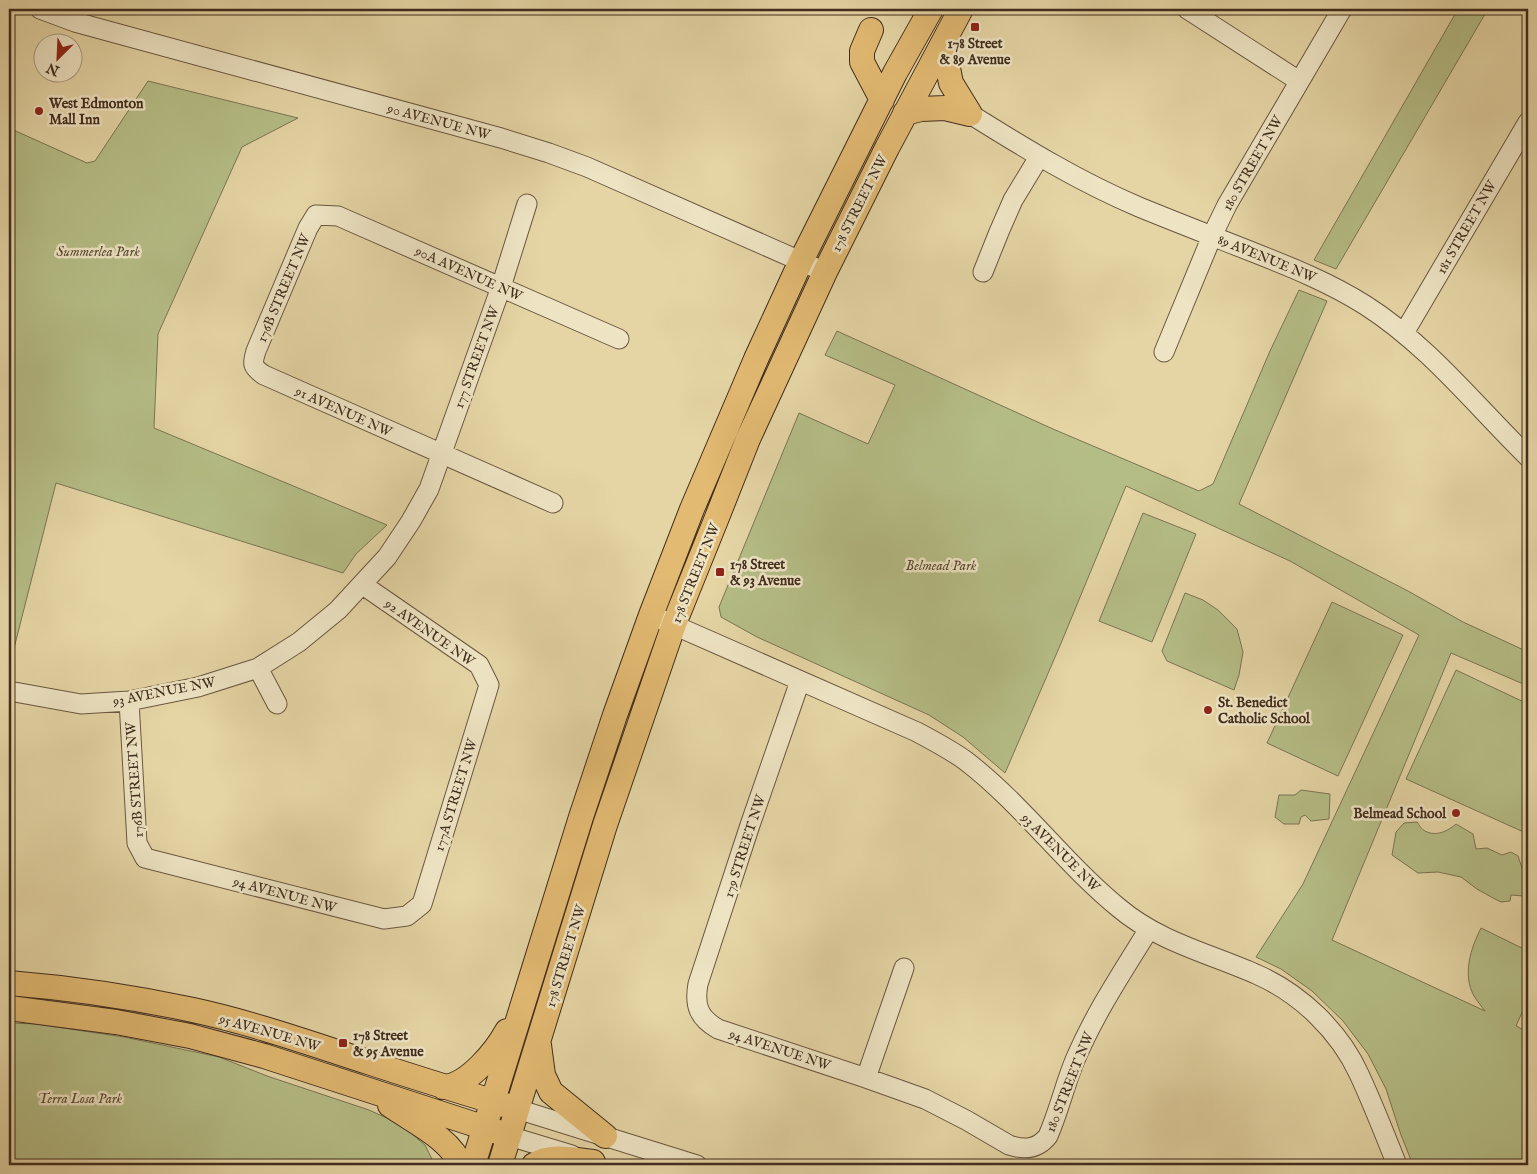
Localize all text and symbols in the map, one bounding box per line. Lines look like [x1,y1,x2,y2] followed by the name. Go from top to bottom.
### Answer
[969,21,981,33] marker: 178 Street & 89 Avenue
[32,32,82,82] north arrow
[939,35,1011,69] place label: 178 Street & 89 Avenue
[44,58,63,80] text: N
[48,95,144,129] place label: West Edmonton Mall Inn
[384,99,493,145] street label: 90 AVENUE NW
[33,105,45,117] marker: West Edmonton Mall Inn
[1218,112,1288,214] street label: 180 STREET NW
[828,151,892,255] street label: 178 STREET NW
[1433,177,1501,277] street label: 181 STREET NW
[253,231,315,345] street label: 176B STREET NW
[1215,231,1319,287] street label: 89 AVENUE NW
[411,242,526,306] street label: 90A AVENUE NW
[56,243,140,261] park label: Summerlea Park
[450,303,504,411] street label: 177 STREET NW
[291,382,395,442] street label: 91 AVENUE NW
[668,520,724,626] street label: 178 STREET NW
[730,556,801,590] place label: 178 Street & 93 Avenue
[906,557,977,575] park label: Belmead Park
[714,566,726,578] marker: 178 Street & 93 Avenue
[380,595,478,671] street label: 92 AVENUE NW
[110,673,218,711] street label: 93 AVENUE NW
[1218,694,1311,728] place label: St. Benedict Catholic School
[1202,704,1214,716] marker: St. Benedict Catholic School
[122,721,148,838] street label: 176B STREET NW
[430,736,482,854] street label: 177A STREET NW
[720,792,770,900] street label: 179 STREET NW
[1353,805,1447,823] place label: Belmead School
[1450,807,1462,819] marker: Belmead School
[1016,809,1104,896] street label: 93 AVENUE NW
[230,872,339,918] street label: 94 AVENUE NW
[542,902,590,1010] street label: 178 STREET NW
[216,1010,323,1056] street label: 95 AVENUE NW
[726,1025,833,1075] street label: 94 AVENUE NW
[353,1027,424,1061] place label: 178 Street & 95 Avenue
[1042,1029,1099,1135] street label: 180 STREET NW
[337,1037,349,1049] marker: 178 Street & 95 Avenue
[38,1090,123,1108] park label: Terra Losa Park

